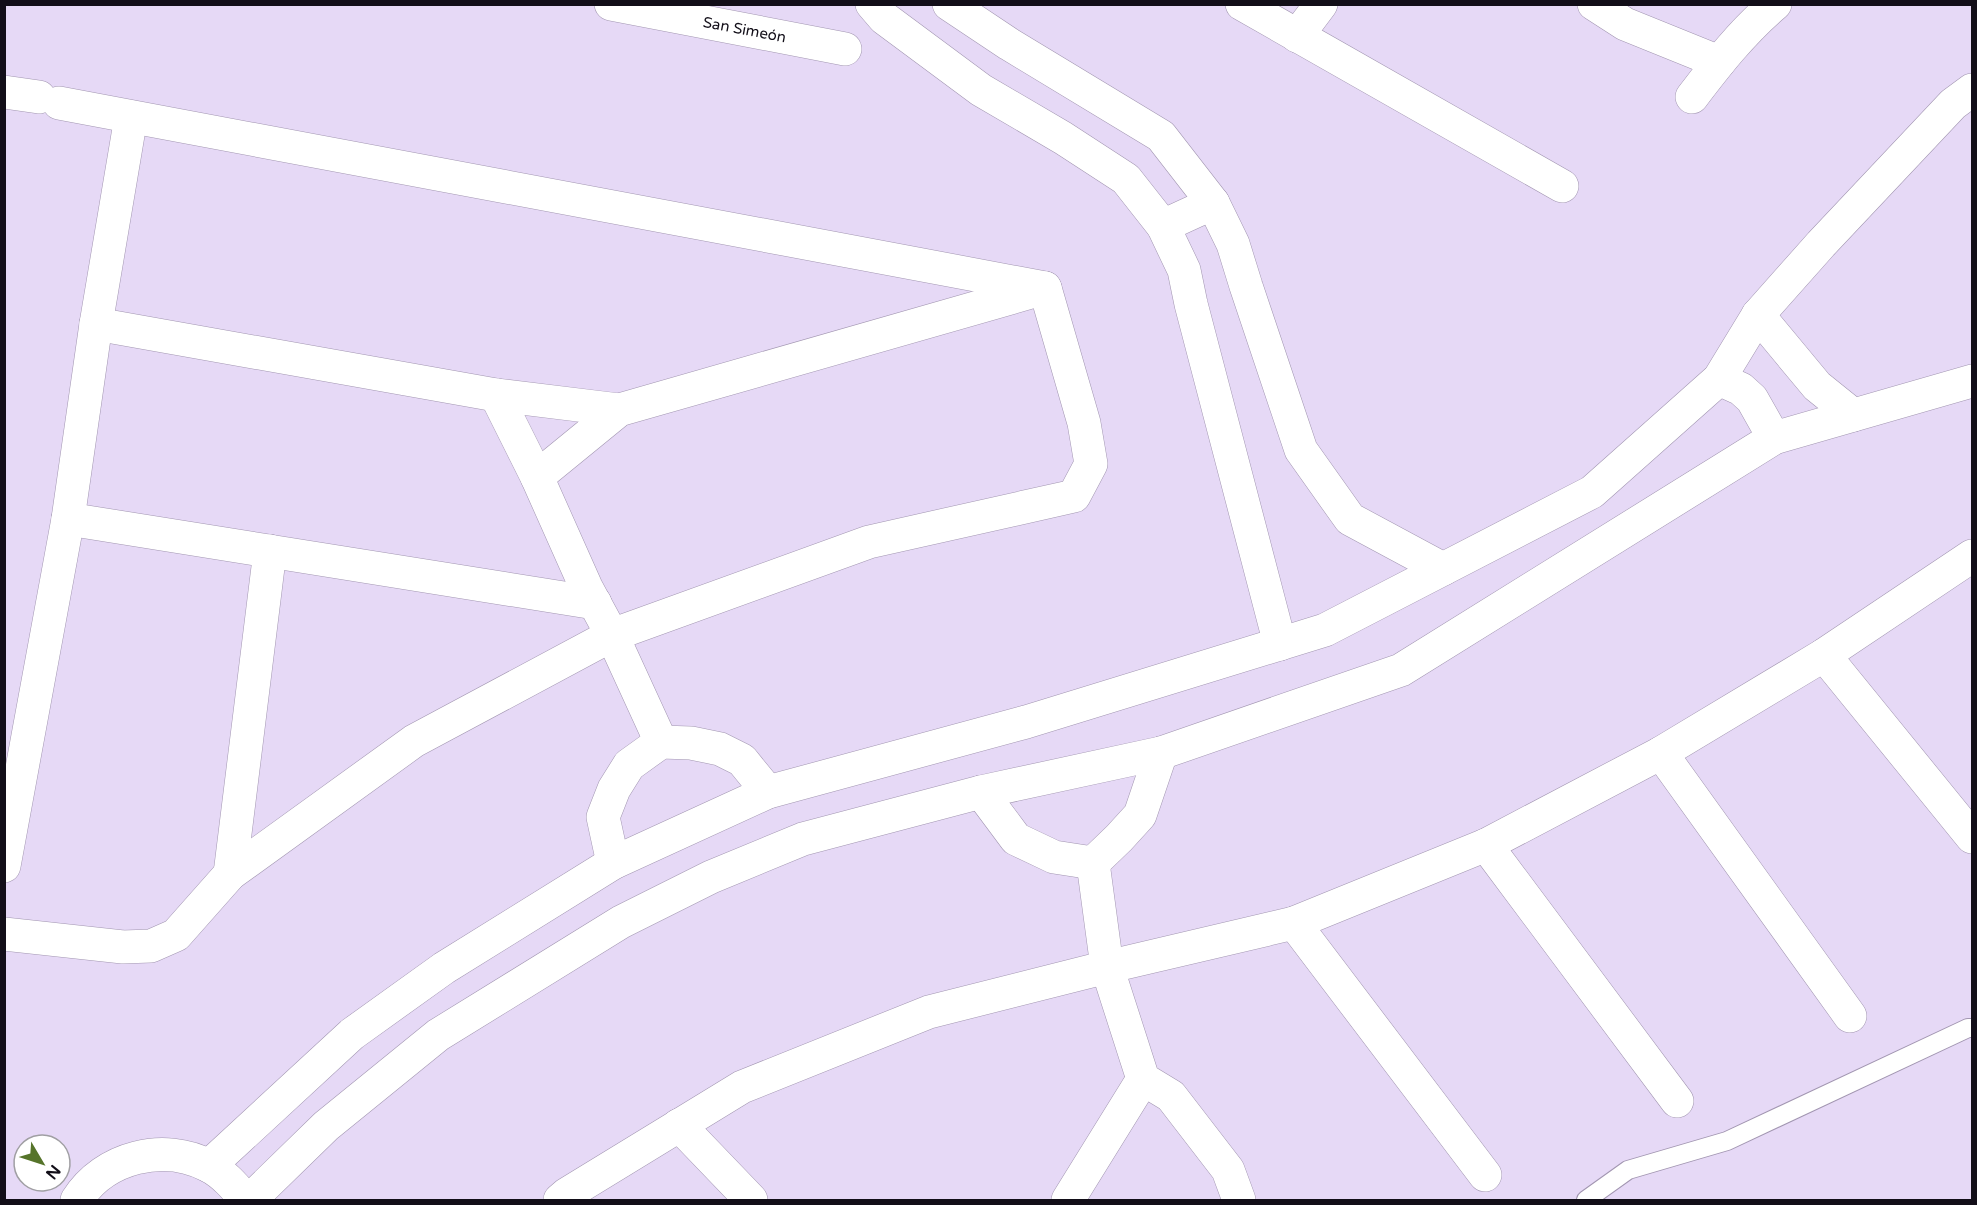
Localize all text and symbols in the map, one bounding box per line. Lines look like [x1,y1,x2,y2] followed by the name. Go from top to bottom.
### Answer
[702,13,788,46] street label: San Simeón
[12,1133,72,1193] north arrow
[41,1161,65,1183] text: N

